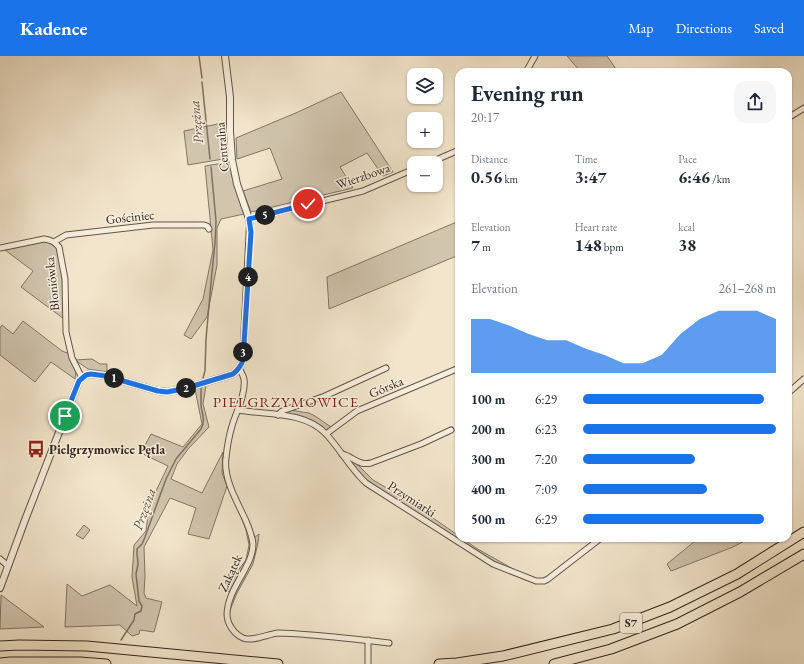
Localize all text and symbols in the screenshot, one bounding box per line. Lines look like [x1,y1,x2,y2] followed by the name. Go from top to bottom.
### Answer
[20,16,87,41] text: Kadence
[628,19,654,37] text: Map
[676,19,732,37] text: Directions
[754,19,784,37] text: Saved
[407,68,443,192] map controls
[407,68,443,104] button: layers
[471,79,584,108] text: Evening run
[734,81,776,123] button: share
[185,99,207,145] water label: Przężna
[471,109,499,126] text: 20:17
[407,112,443,148] button: +
[211,121,233,173] street label: Centralna
[471,152,508,166] text: Distance
[575,152,598,166] text: Time
[678,152,697,166] text: Pace
[407,156,443,192] button: −
[334,159,393,193] street label: Wierzbowa
[471,166,502,188] text: 0.56
[575,166,606,188] text: 3:47
[678,166,710,188] text: 6:46
[502,172,518,186] text: km
[710,172,730,186] text: /km
[291,187,325,221] pin
[297,193,319,215] icon: check
[255,205,275,225] pin: 5
[105,206,155,228] street label: Gościniec
[262,208,268,222] text: 5
[471,220,511,234] text: Elevation
[575,220,617,234] text: Heart rate
[678,220,695,234] text: kcal
[471,234,480,256] text: 7
[575,234,602,256] text: 148
[678,234,696,256] text: 38
[480,240,491,254] text: m
[602,240,624,254] text: bpm
[41,255,63,312] street label: Błoniówka
[238,267,258,287] pin: 4
[245,270,251,284] text: 4
[471,280,518,297] text: Elevation
[719,280,776,297] text: 261–268 m
[233,342,253,362] pin: 3
[240,345,246,359] text: 3
[104,368,124,388] pin: 1
[111,371,117,385] text: 1
[366,372,407,402] street label: Górska
[176,378,196,398] pin: 2
[183,381,189,395] text: 2
[471,391,505,408] text: 100 m
[535,391,557,408] text: 6:29
[213,392,359,411] district label: PIELGRZYMOWICE
[48,399,82,433] pin
[54,405,76,427] icon: arrive
[471,421,505,438] text: 200 m
[535,421,557,438] text: 6:23
[26,439,46,459] bus stop icon: Pielgrzymowice Pętla
[49,441,165,458] place label: Pielgrzymowice Pętla
[471,451,505,468] text: 300 m
[535,451,557,468] text: 7:20
[385,477,439,521] street label: Przymiarki
[471,481,505,498] text: 400 m
[535,481,557,498] text: 7:09
[128,485,160,533] water label: Przężna
[471,511,505,528] text: 500 m
[535,511,557,528] text: 6:29
[214,551,246,595] street label: Zakątek
[620,613,642,633] road number: S7

